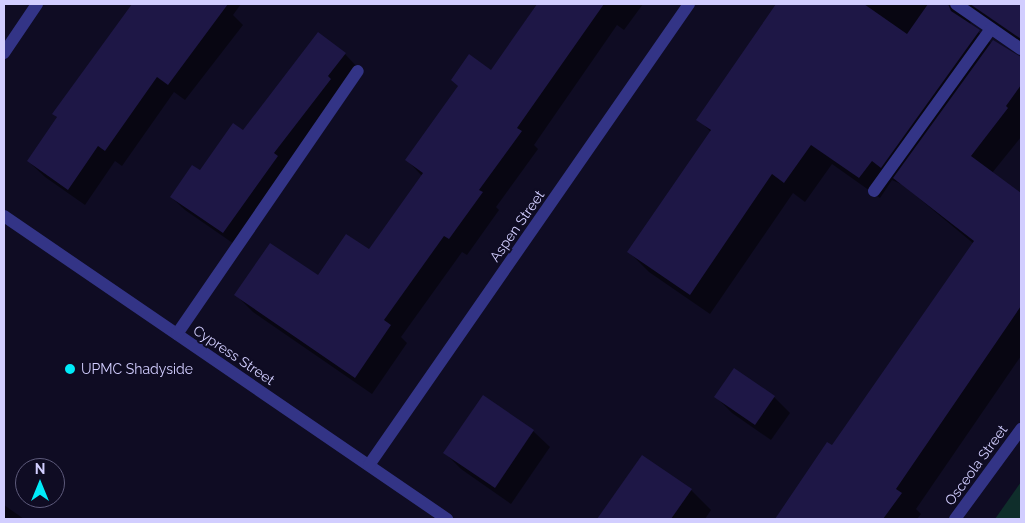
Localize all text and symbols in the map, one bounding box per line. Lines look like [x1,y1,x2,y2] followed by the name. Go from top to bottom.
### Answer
[486,187,548,265] street label: Aspen Street
[190,322,278,388] street label: Cypress Street
[81,361,193,377] place label: UPMC Shadyside
[63,362,77,376] marker: UPMC Shadyside
[941,422,1011,508] street label: Osceola Street
[15,458,65,508] north arrow
[35,461,45,477] text: N

